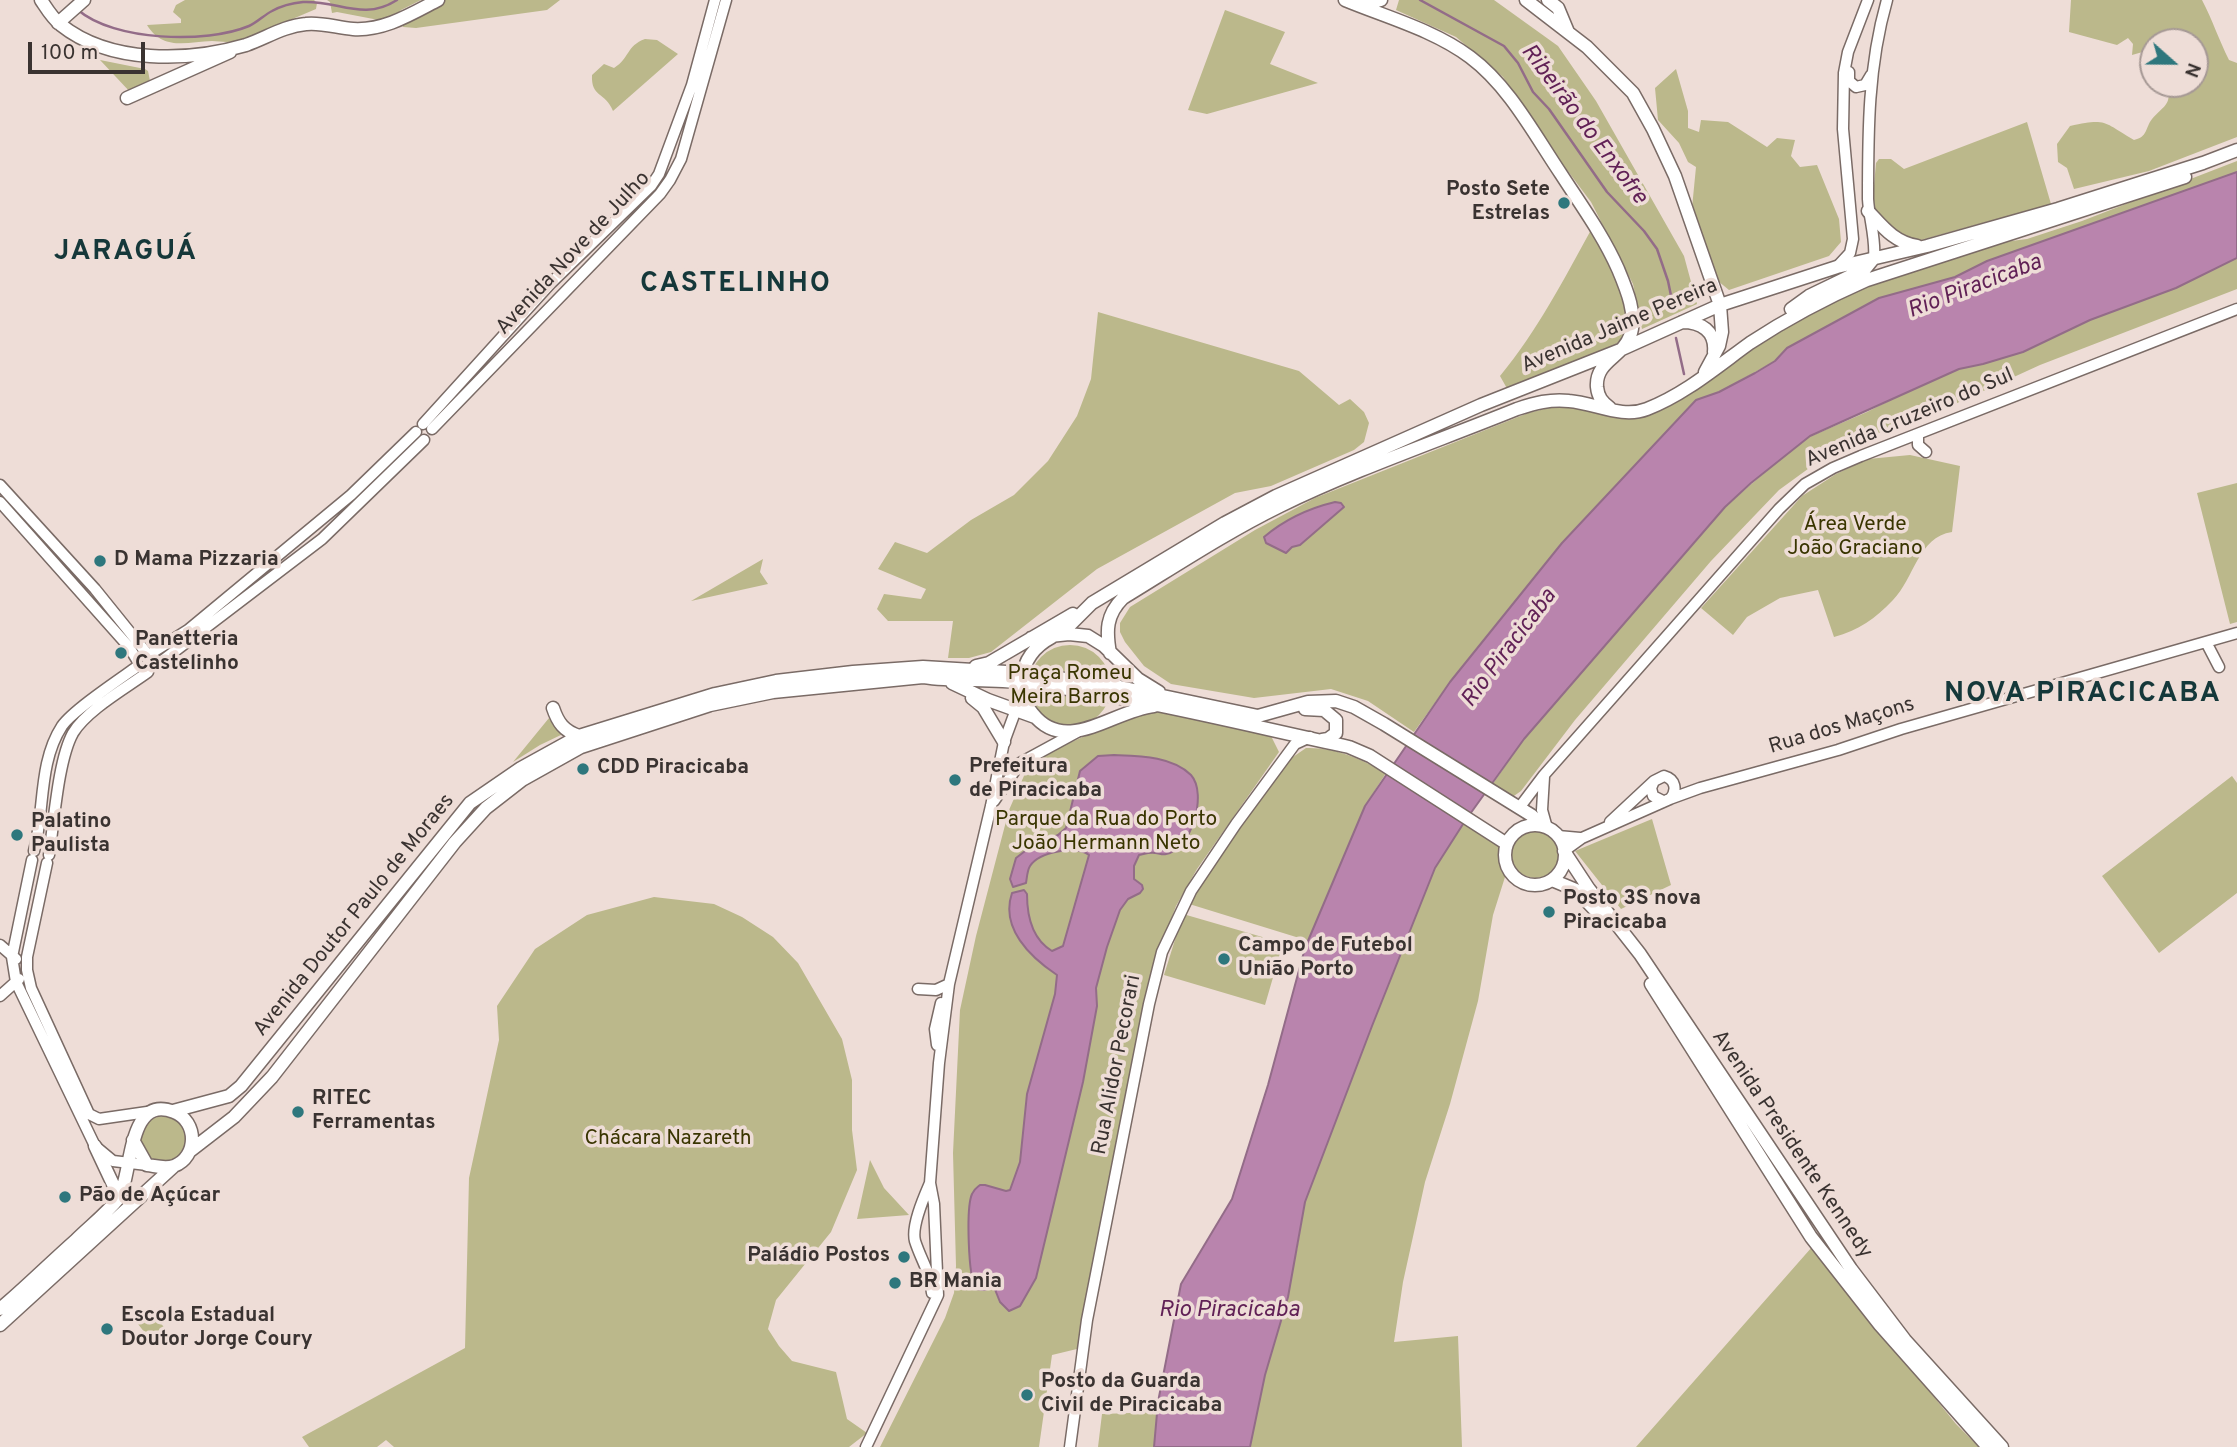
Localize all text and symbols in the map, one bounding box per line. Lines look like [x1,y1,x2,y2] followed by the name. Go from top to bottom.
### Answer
[32,28,149,72] scale bar
[2139,28,2209,98] north arrow
[1514,39,1652,211] water label: Ribeirão do Enxofre
[41,40,98,67] text: 100 m
[2178,59,2205,80] text: N
[492,167,656,341] street label: Avenida Nove de Julho
[1446,178,1550,228] place label: Posto Sete Estrelas
[1556,195,1572,211] marker: Posto Sete Estrelas
[55,236,197,270] district label: JARAGUÁ
[1904,250,2046,326] water label: Rio Piracicaba
[641,268,831,302] district label: CASTELINHO
[1518,274,1722,380] street label: Avenida Jaime Pereira
[1802,364,2018,474] street label: Avenida Cruzeiro do Sul
[1787,513,1923,563] park label: Área Verde João Graciano
[114,548,279,574] place label: D Mama Pizzaria
[92,553,108,569] marker: D Mama Pizzaria
[1456,584,1564,714] water label: Rio Piracicaba
[135,628,239,678] place label: Panetteria Castelinho
[113,645,129,661] marker: Panetteria Castelinho
[1008,662,1132,712] park label: Praça Romeu Meira Barros
[1946,678,2220,712] district label: NOVA PIRACICABA
[1766,693,1918,761] street label: Rua dos Maçons
[969,755,1102,805] place label: Prefeitura de Piracicaba
[597,756,749,782] place label: CDD Piracicaba
[575,761,591,777] marker: CDD Piracicaba
[947,772,963,788] marker: Prefeitura de Piracicaba
[249,790,461,1042] street label: Avenida Doutor Paulo de Moraes
[995,808,1217,858] park label: Parque da Rua do Porto João Hermann Neto
[31,810,111,860] place label: Palatino Paulista
[9,827,25,843] marker: Palatino Paulista
[1563,887,1701,937] place label: Posto 3S nova Piracicaba
[1541,904,1557,920] marker: Posto 3S nova Piracicaba
[1238,934,1413,984] place label: Campo de Futebol União Porto
[1216,951,1232,967] marker: Campo de Futebol União Porto
[1088,973,1148,1157] street label: Rua Alidor Pecorari
[1705,1026,1877,1264] street label: Avenida Presidente Kennedy
[312,1087,436,1137] place label: RITEC Ferramentas
[290,1104,306,1120] marker: RITEC Ferramentas
[584,1127,752,1153] park label: Chácara Nazareth
[79,1184,220,1210] place label: Pão de Açúcar
[57,1189,73,1205] marker: Pão de Açúcar
[747,1244,890,1270] place label: Paládio Postos
[896,1249,912,1265] marker: Paládio Postos
[909,1270,1002,1296] place label: BR Mania
[887,1275,903,1291] marker: BR Mania
[1158,1297,1300,1325] water label: Rio Piracicaba
[121,1304,313,1354] place label: Escola Estadual Doutor Jorge Coury
[99,1321,115,1337] marker: Escola Estadual Doutor Jorge Coury
[1041,1370,1222,1420] place label: Posto da Guarda Civil de Piracicaba
[1019,1387,1035,1403] marker: Posto da Guarda Civil de Piracicaba

